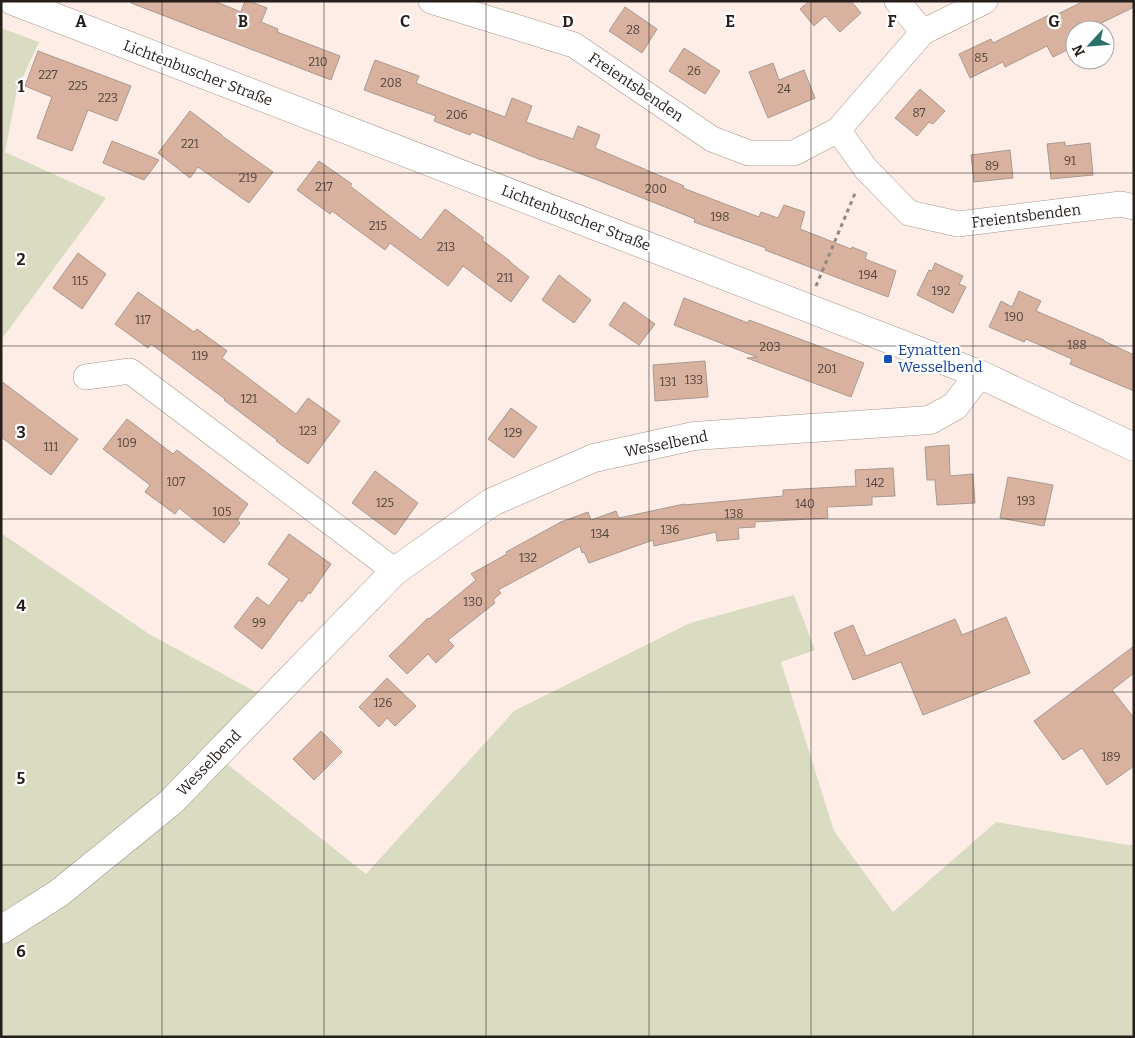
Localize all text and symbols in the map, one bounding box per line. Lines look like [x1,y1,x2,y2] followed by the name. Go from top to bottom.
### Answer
[75,12,87,31] text: A
[238,12,248,31] text: B
[400,12,410,31] text: C
[562,12,574,31] text: D
[725,12,735,31] text: E
[888,12,897,31] text: F
[1048,12,1060,31] text: G
[1065,20,1115,70] north arrow
[626,23,640,37] house number: 28
[121,36,275,110] street label: Lichtenbuscher Straße
[1069,42,1089,59] text: N
[585,49,687,126] street label: Freientsbenden
[974,51,988,65] house number: 85
[308,55,328,69] house number: 210
[687,64,701,78] house number: 26
[39,68,57,82] house number: 227
[380,76,402,90] house number: 208
[18,77,25,96] text: 1
[68,79,88,93] house number: 225
[777,82,791,96] house number: 24
[98,91,118,105] house number: 223
[912,106,926,120] house number: 87
[446,108,468,122] house number: 206
[181,137,199,151] house number: 221
[1064,154,1076,168] house number: 91
[985,159,999,173] house number: 89
[239,171,257,185] house number: 219
[315,180,333,194] house number: 217
[499,181,653,255] street label: Lichtenbuscher Straße
[645,182,667,196] house number: 200
[970,200,1082,232] street label: Freientsbenden
[710,210,730,224] house number: 198
[369,219,387,233] house number: 215
[437,240,455,254] house number: 213
[16,250,26,269] text: 2
[859,268,877,282] house number: 194
[497,271,513,285] house number: 211
[72,274,88,288] house number: 115
[932,284,950,298] house number: 192
[1004,310,1024,324] house number: 190
[135,313,151,327] house number: 117
[1067,338,1087,352] house number: 188
[759,340,781,354] house number: 203
[898,341,983,376] place label: Eynatten Wesselbend
[192,349,208,363] house number: 119
[882,353,894,365] marker: Eynatten Wesselbend
[817,362,837,376] house number: 201
[685,373,703,387] house number: 133
[660,375,676,389] house number: 131
[241,392,257,406] house number: 121
[16,423,26,442] text: 3
[299,424,317,438] house number: 123
[504,426,522,440] house number: 129
[623,427,709,461] street label: Wesselbend
[117,436,137,450] house number: 109
[44,440,58,454] house number: 111
[167,475,185,489] house number: 107
[866,476,884,490] house number: 142
[1017,494,1035,508] house number: 193
[376,496,394,510] house number: 125
[795,497,815,511] house number: 140
[213,505,231,519] house number: 105
[725,507,743,521] house number: 138
[661,523,679,537] house number: 136
[591,527,609,541] house number: 134
[519,551,537,565] house number: 132
[463,595,483,609] house number: 130
[16,596,26,615] text: 4
[252,616,266,630] house number: 99
[374,696,392,710] house number: 126
[173,726,245,800] street label: Wesselbend
[1101,750,1121,764] house number: 189
[17,769,26,788] text: 5
[16,942,26,961] text: 6

